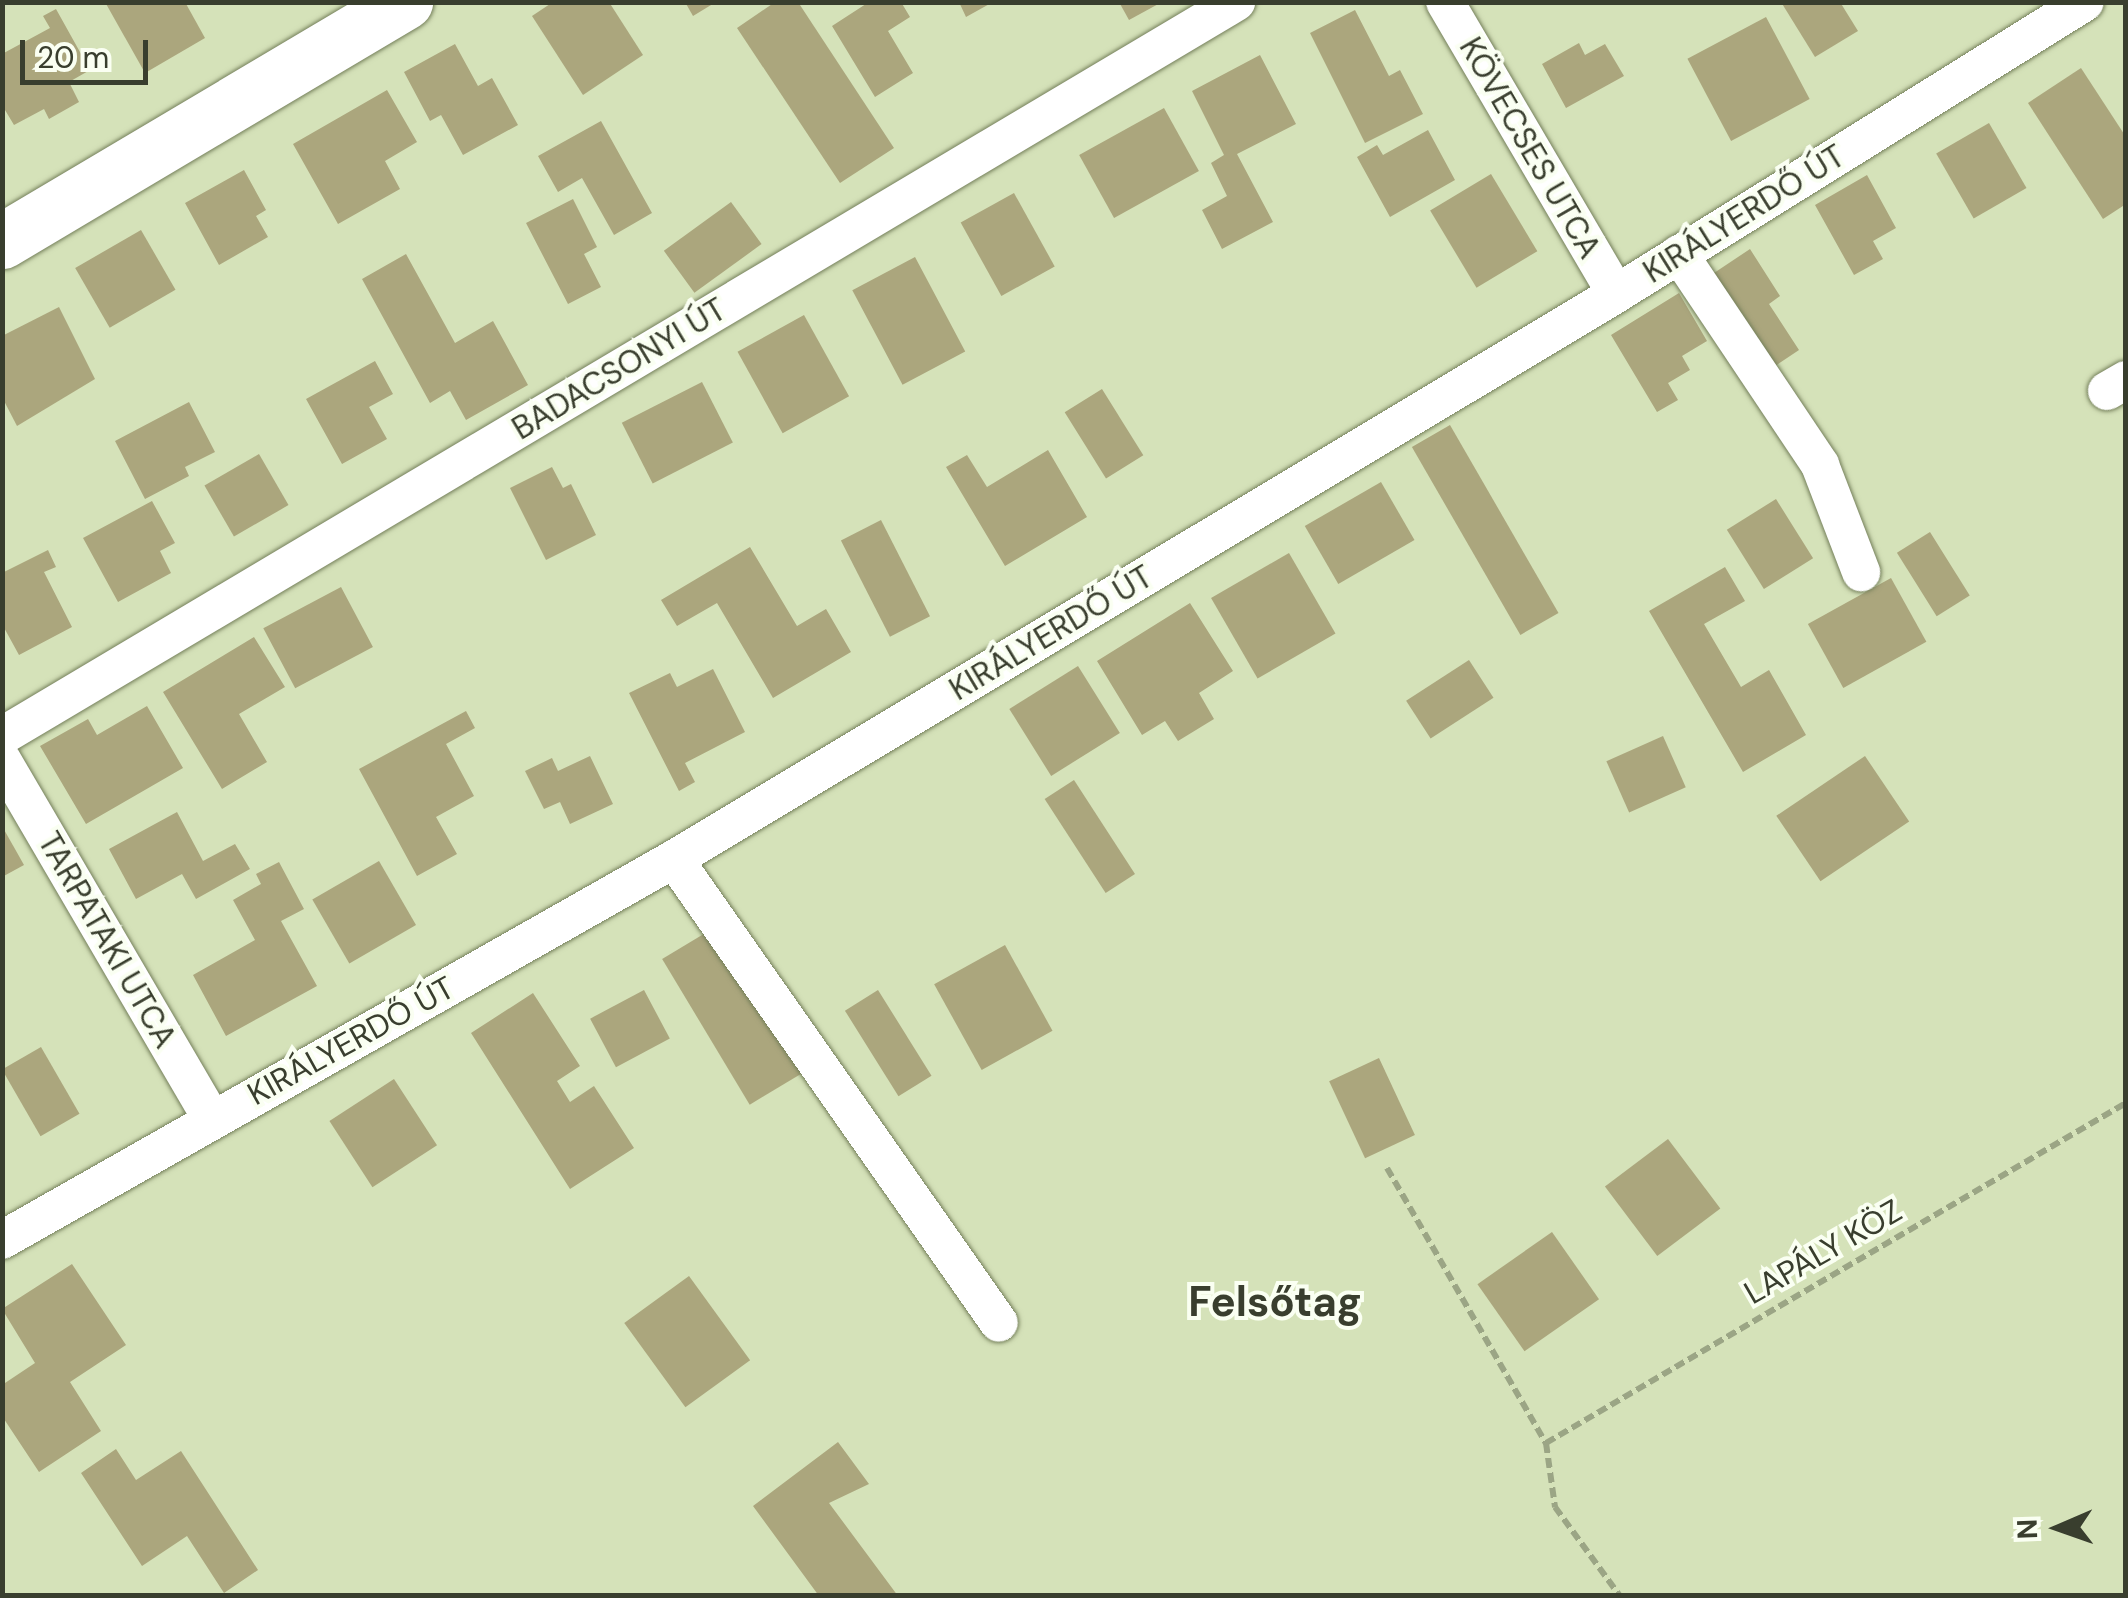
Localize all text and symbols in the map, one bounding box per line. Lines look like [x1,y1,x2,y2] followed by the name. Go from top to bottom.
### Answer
[25,20,152,82] scale bar
[1451,31,1609,265] street label: KÖVECSES UTCA
[37,38,109,77] text: 20 m
[1636,137,1852,291] street label: KIRÁLYERDŐ ÚT
[505,290,733,448] street label: BADACSONYI ÚT
[943,557,1159,709] street label: KIRÁLYERDŐ ÚT
[30,825,184,1055] street label: TARPATAKI UTCA
[241,968,461,1114] street label: KIRÁLYERDŐ ÚT
[1737,1192,1909,1312] street label: LAPÁLY KÖZ
[1188,1277,1362,1327] district label: Felsőtag
[2008,1478,2108,1578] north arrow
[2009,1518,2046,1540] text: N

